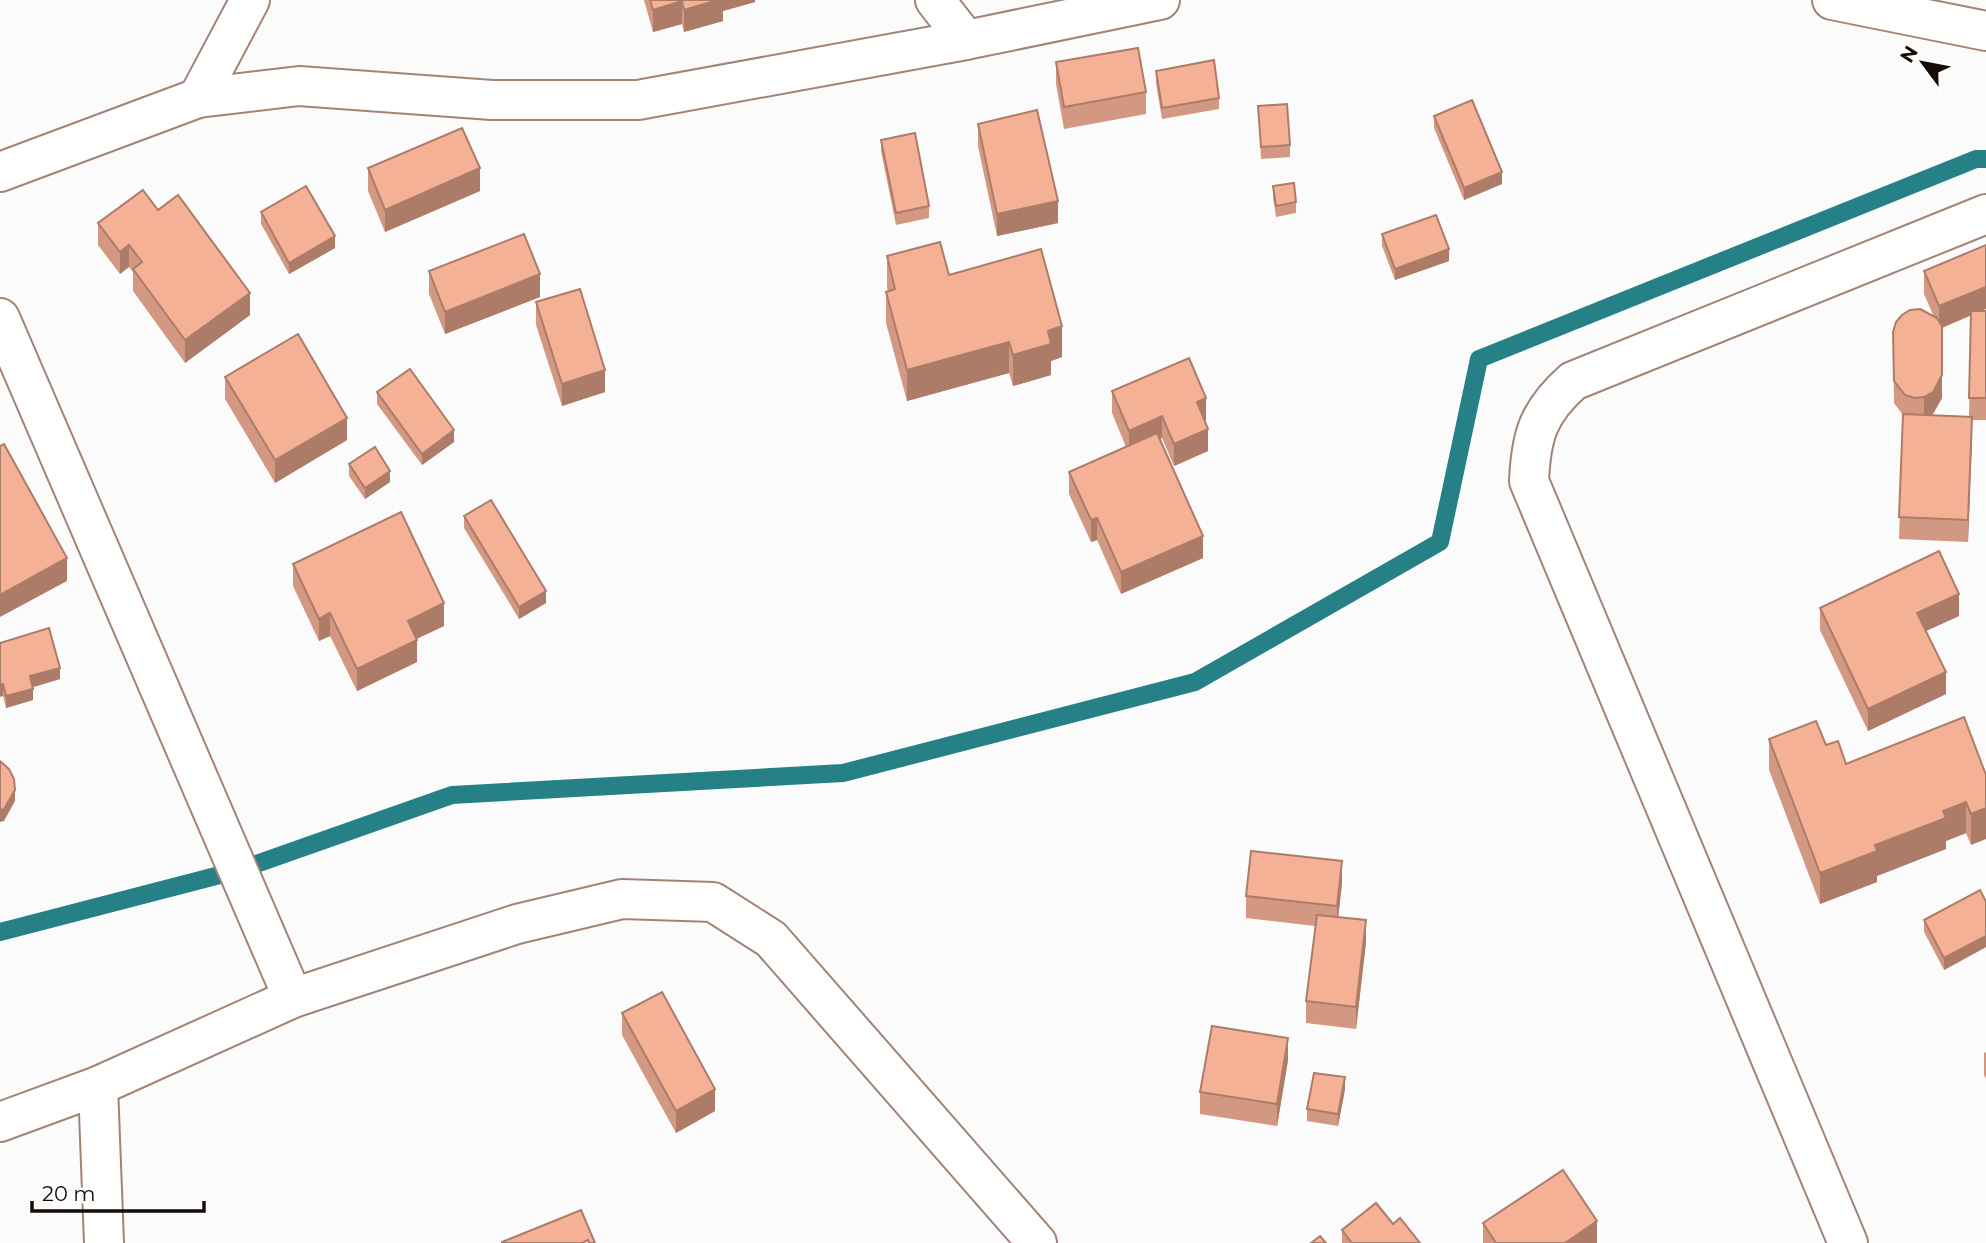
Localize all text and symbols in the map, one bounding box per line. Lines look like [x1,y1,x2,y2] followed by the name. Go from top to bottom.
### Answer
[1888,28,1958,98] north arrow
[1895,42,1923,67] text: N
[32,1170,203,1214] scale bar
[42,1181,96,1206] text: 20 m

